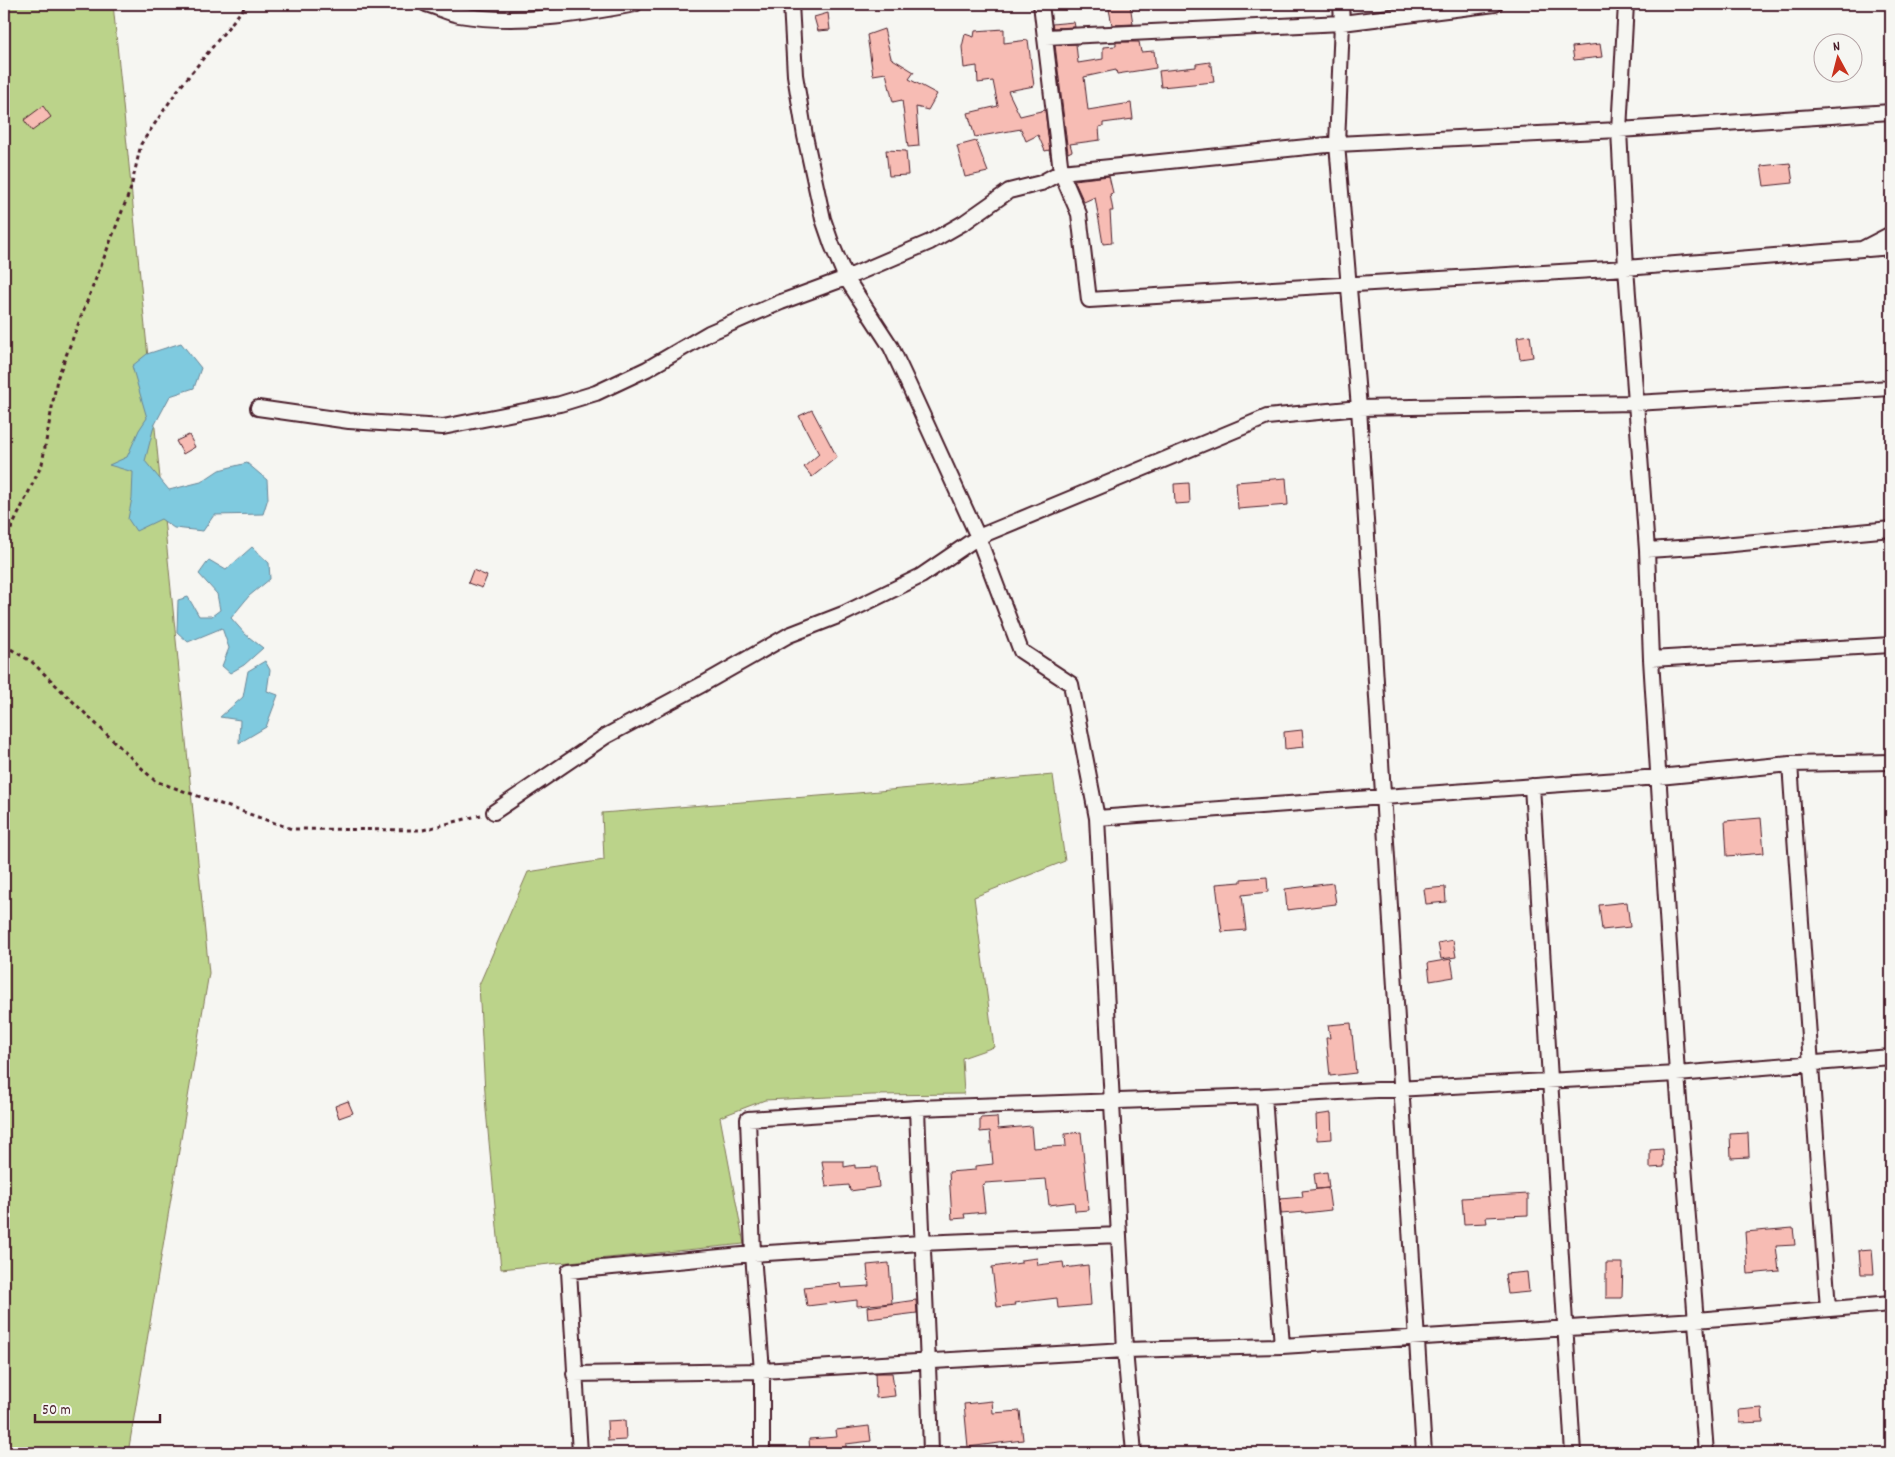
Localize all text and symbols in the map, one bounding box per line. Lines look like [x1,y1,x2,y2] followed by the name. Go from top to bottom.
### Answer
[1812,32,1862,82] north arrow
[1832,37,1841,57] text: N
[35,1392,160,1424] scale bar
[42,1400,71,1422] text: 50 m

